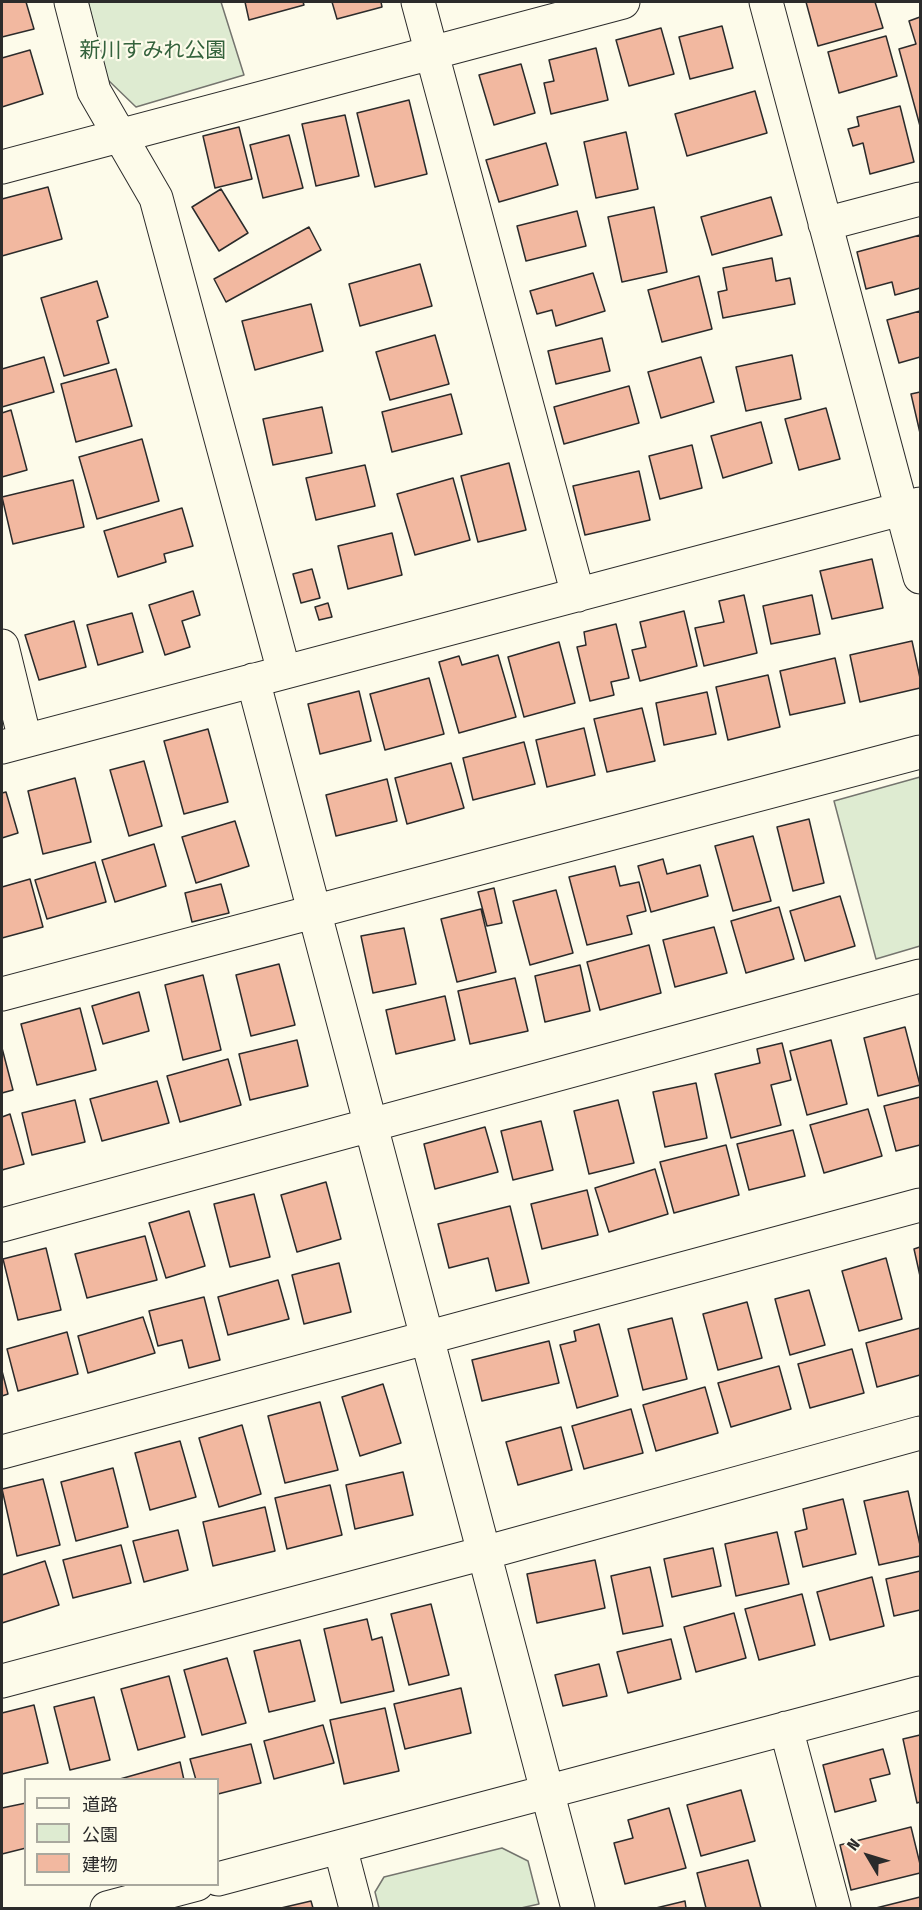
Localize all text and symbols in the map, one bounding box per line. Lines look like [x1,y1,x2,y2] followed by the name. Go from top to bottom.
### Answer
[80,38,226,64] park label: 新川すみれ公園
[24,1778,219,1886] legend
[82,1794,118,1816] text: 道路
[82,1824,118,1846] text: 公園
[838,1826,898,1886] north arrow
[843,1835,864,1854] text: N
[82,1854,118,1876] text: 建物

